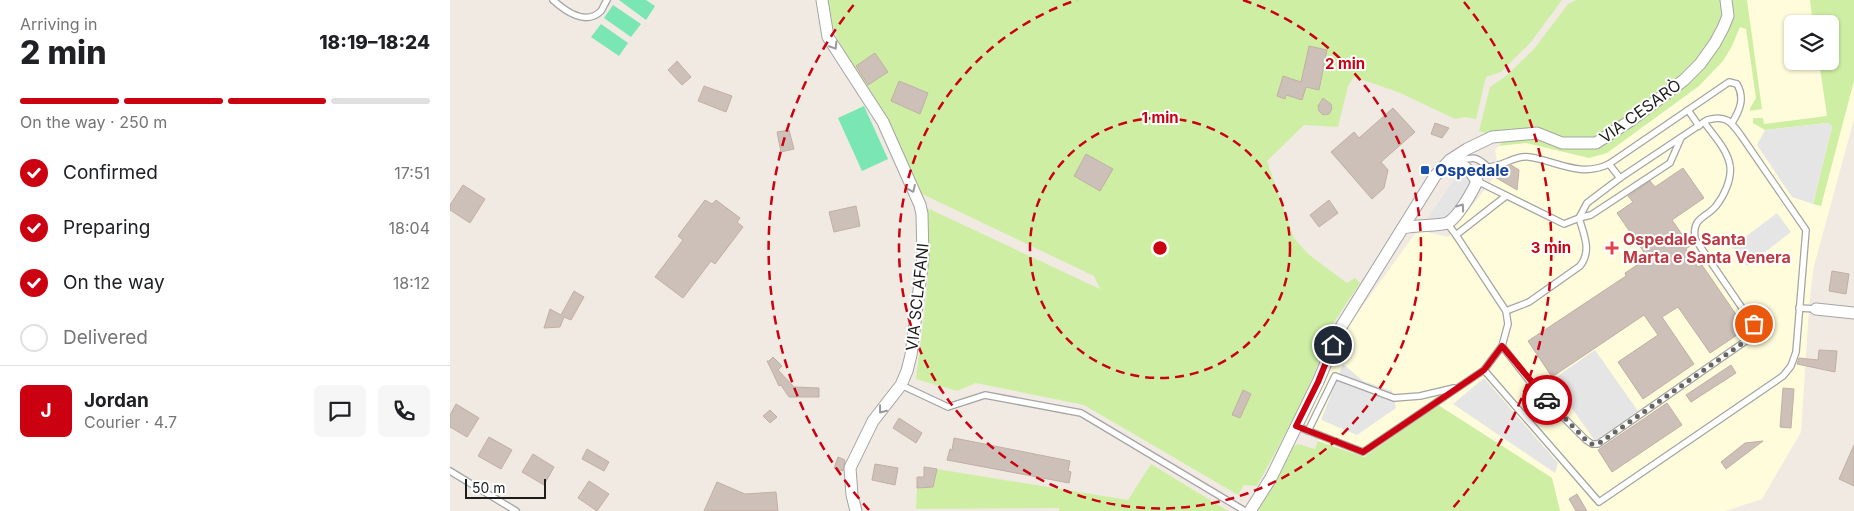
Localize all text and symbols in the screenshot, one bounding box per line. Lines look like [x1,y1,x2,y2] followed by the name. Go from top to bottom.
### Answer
[20,14,97,34] text: Arriving in
[1784,15,1839,70] map controls
[1784,15,1839,70] button: layers
[319,31,430,54] text: 18:19–18:24
[20,33,106,72] text: 2 min
[828,41,838,50] one-way arrow
[1325,54,1365,73] text: 2 min
[1595,75,1685,147] street label: VIA CESARÒ
[1141,108,1179,127] text: 1 min
[20,112,167,132] text: On the way · 250 m
[20,159,48,187] icon: check
[1435,160,1509,180] place label: Ospedale
[63,161,158,184] text: Confirmed
[394,163,430,183] text: 17:51
[1419,164,1431,176] marker: Ospedale
[906,183,916,192] one-way arrow
[1455,203,1464,213] one-way arrow
[20,214,48,242] icon: check
[63,216,150,239] text: Preparing
[389,218,430,238] text: 18:04
[1623,229,1791,267] place label: Ospedale Santa Marta e Santa Venera
[1531,238,1571,257] text: 3 min
[1151,239,1169,257] centre of rings
[1605,241,1619,255] marker: Ospedale Santa Marta e Santa Venera
[901,242,933,352] street label: VIA SCLAFANI
[20,269,48,297] icon: check
[63,271,165,294] text: On the way
[393,273,430,293] text: 18:12
[1733,303,1775,345] pin
[1740,310,1768,338] icon: bag
[1312,324,1354,366] pin
[63,326,148,349] text: Delivered
[1319,331,1347,359] icon: home
[1522,375,1572,425] courier
[314,385,366,437] button: chat
[378,385,430,437] button: phone
[1533,386,1561,414] icon: car
[84,389,149,412] text: Jordan
[40,399,52,422] text: J
[879,404,888,414] one-way arrow
[84,412,177,432] text: Courier · 4.7
[465,476,546,499] scale bar
[472,479,506,496] text: 50 m

